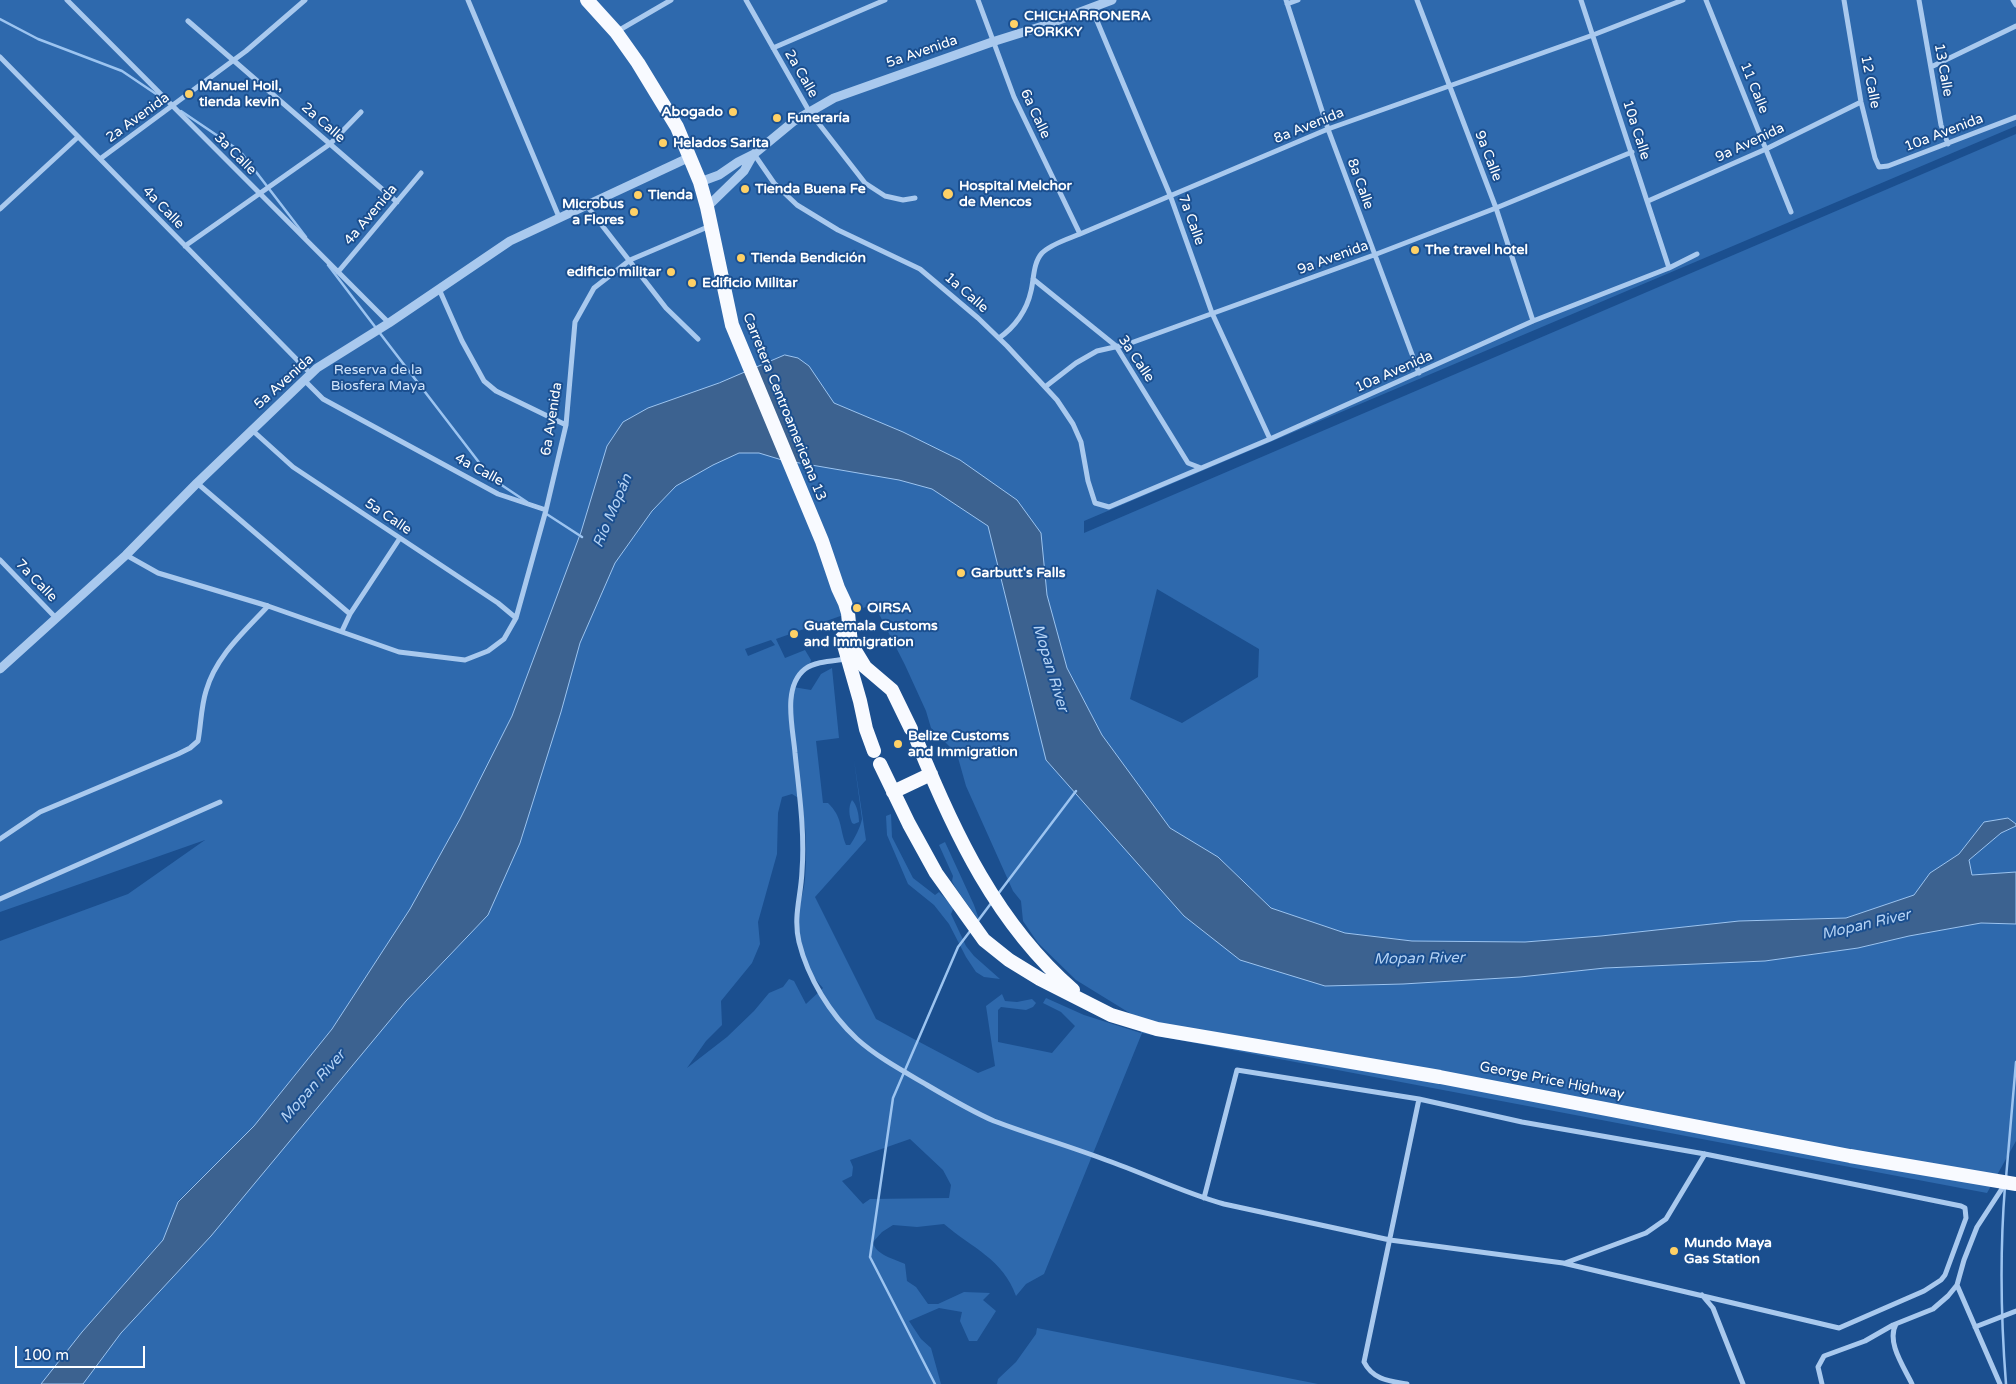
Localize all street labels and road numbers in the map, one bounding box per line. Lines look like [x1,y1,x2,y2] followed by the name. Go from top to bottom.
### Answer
[884,32,960,72] street label: 5a Avenida
[1930,42,1956,98] street label: 13 Calle
[781,47,821,101] street label: 2a Calle
[1857,54,1883,110] street label: 12 Calle
[1736,60,1772,116] street label: 11 Calle
[1016,87,1054,141] street label: 6a Calle
[103,89,173,147] street label: 2a Avenida
[1618,98,1654,162] street label: 10a Calle
[298,99,348,147] street label: 2a Calle
[1271,104,1347,148] street label: 8a Avenida
[1902,110,1986,156] street label: 10a Avenida
[1713,120,1787,166] street label: 9a Avenida
[1471,128,1505,184] street label: 9a Calle
[210,129,260,179] street label: 3a Calle
[1343,156,1377,212] street label: 8a Calle
[341,181,401,249] street label: 4a Avenida
[139,183,187,233] street label: 4a Calle
[1174,192,1208,248] street label: 7a Calle
[1295,237,1371,279] street label: 9a Avenida
[941,269,991,317] street label: 1a Calle
[739,311,829,503] street label: Carretera Centroamericana 13
[1114,332,1158,386] street label: 3a Calle
[1353,347,1435,397] street label: 10a Avenida
[251,351,317,413] street label: 5a Avenida
[538,381,566,457] street label: 6a Avenida
[452,450,506,490] street label: 4a Calle
[361,495,415,539] street label: 5a Calle
[12,556,60,606] street label: 7a Calle
[1478,1059,1626,1103] street label: George Price Highway

